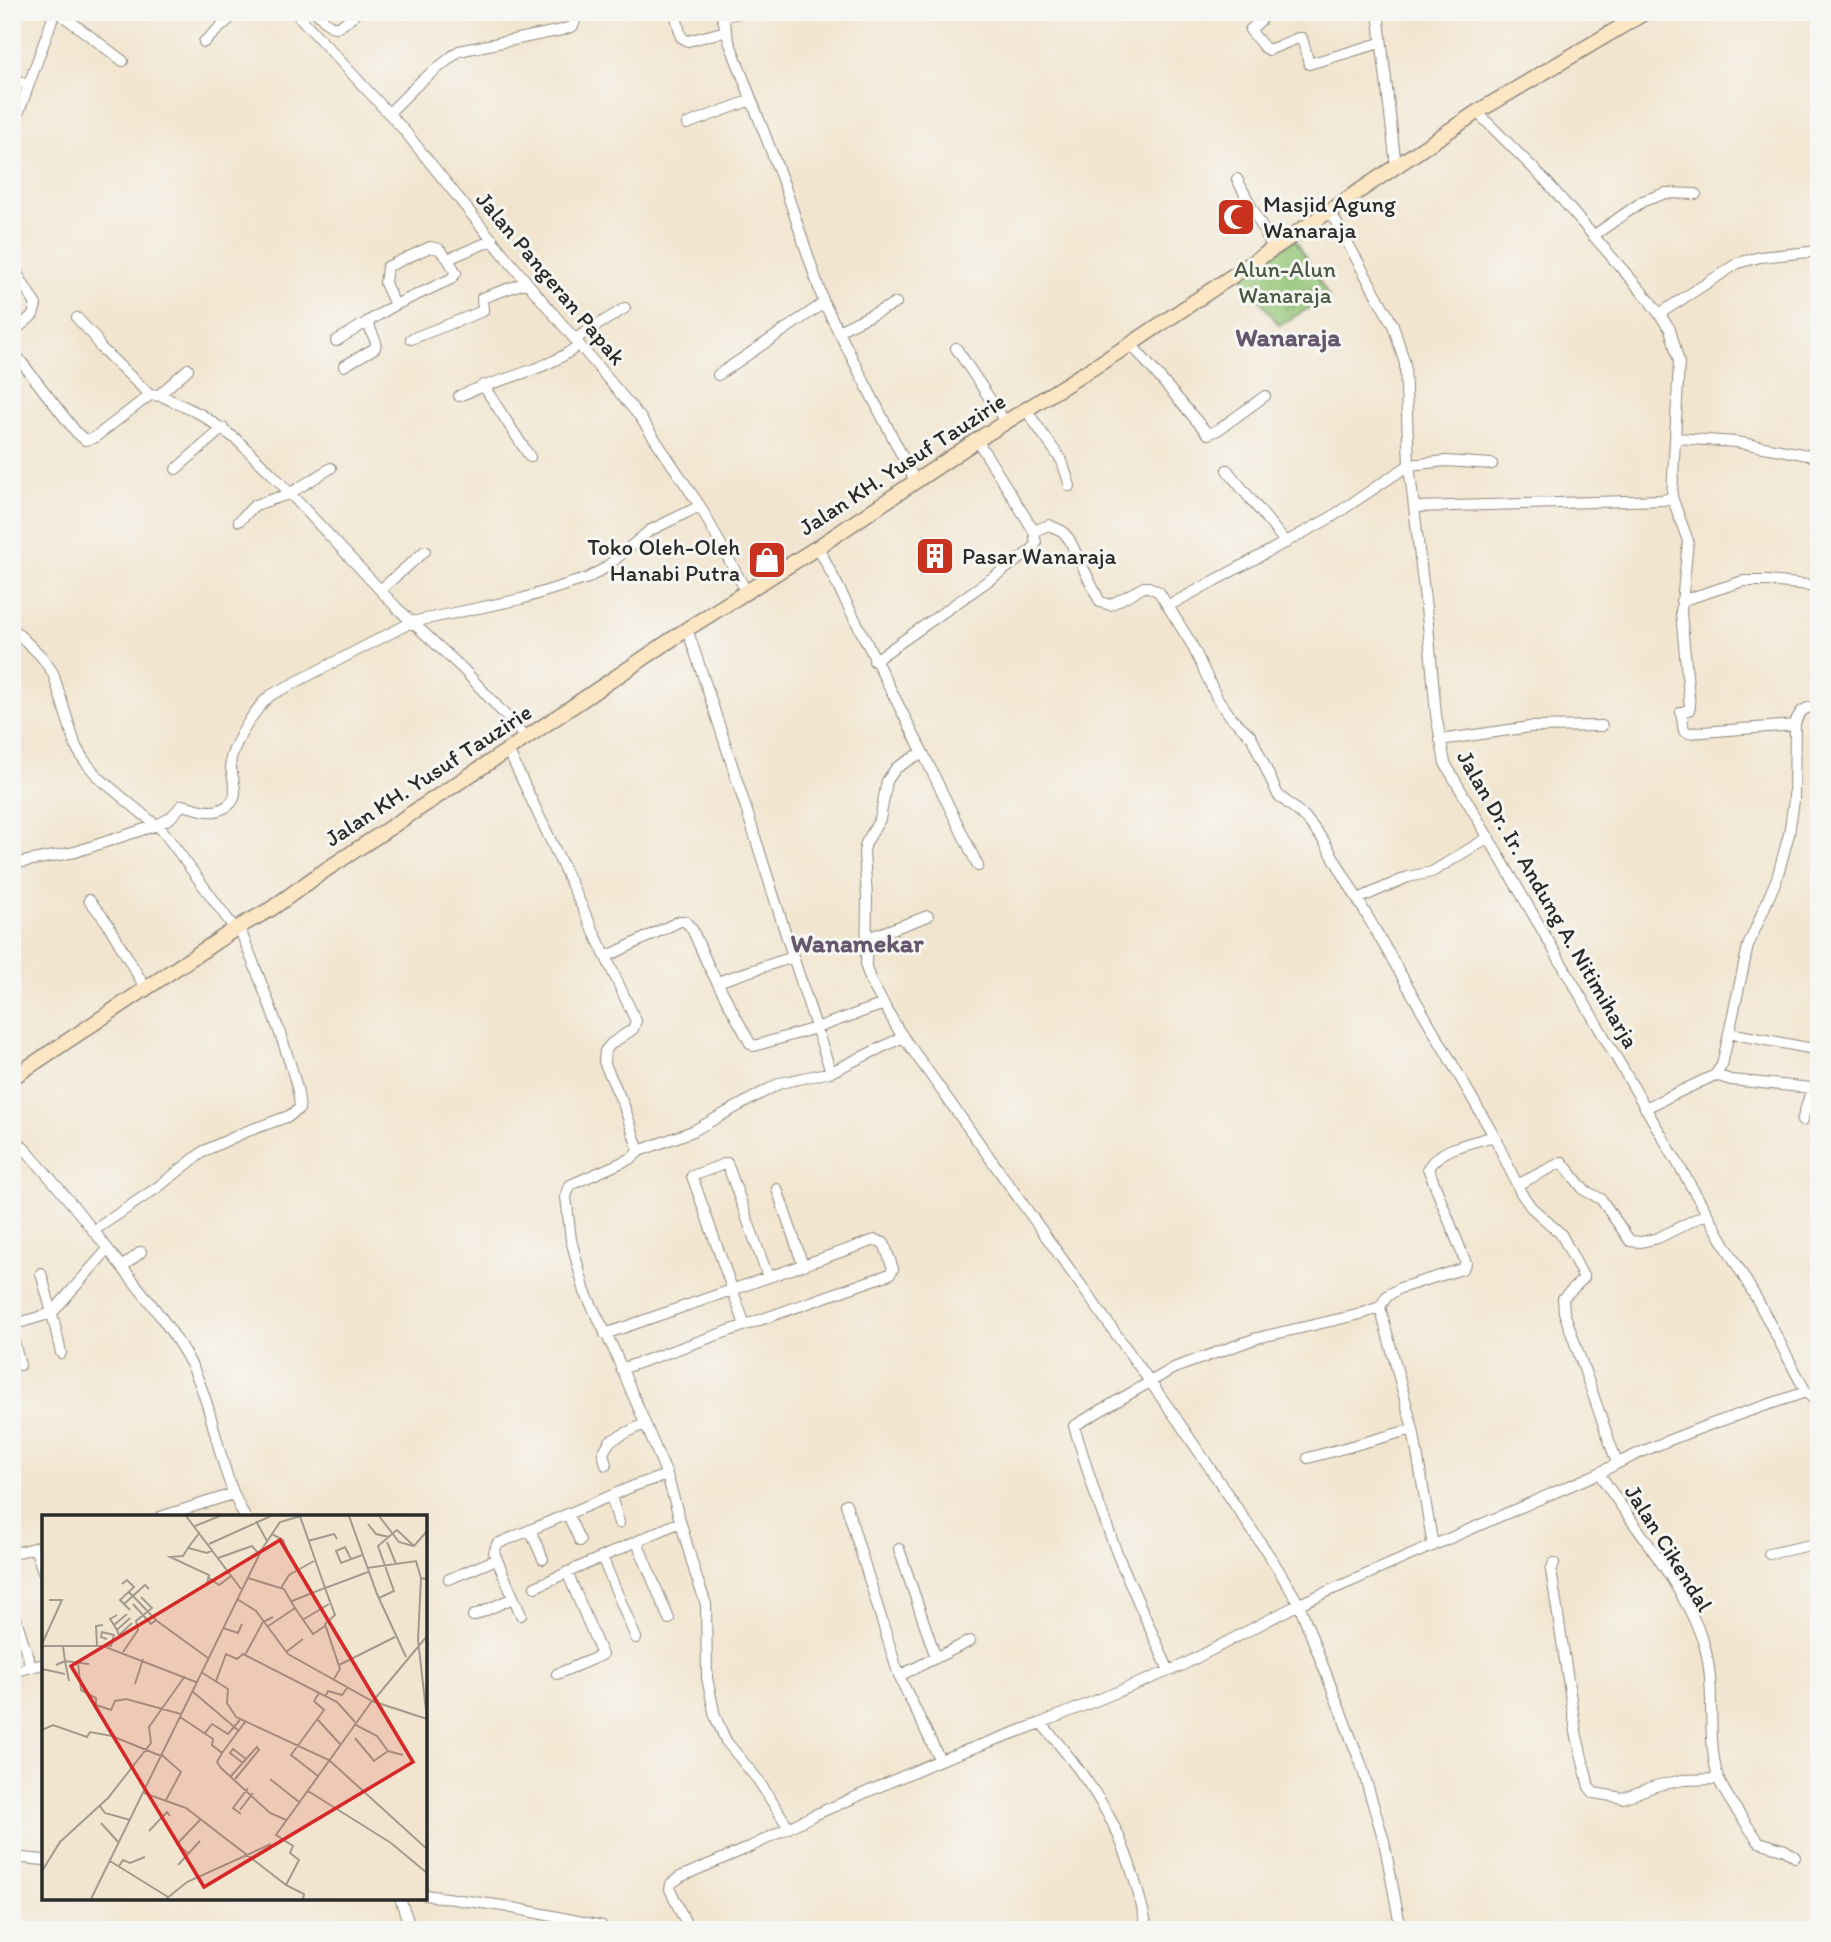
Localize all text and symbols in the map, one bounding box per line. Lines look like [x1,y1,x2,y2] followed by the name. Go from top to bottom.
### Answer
[470,185,632,371] street label: Jalan Pangeran Papak
[1263,190,1396,244] place label: Masjid Agung Wanaraja
[1215,196,1257,238] mosque icon: Masjid Agung Wanaraja
[1234,255,1336,309] park label: Alun-Alun Wanaraja
[1235,321,1341,353] district label: Wanaraja
[793,387,1011,541] street label: Jalan KH. Yusuf Tauzirie
[587,533,740,587] place label: Toko Oleh-Oleh Hanabi Putra
[914,535,956,577] building icon: Pasar Wanaraja
[746,539,788,581] shop icon: Toko Oleh-Oleh Hanabi Putra
[962,542,1117,570] place label: Pasar Wanaraja
[319,698,537,852] street label: Jalan KH. Yusuf Tauzirie
[1451,745,1645,1053] street label: Jalan Dr. Ir. Andung A. Nitimiharja
[790,927,924,959] district label: Wanamekar
[1619,1479,1719,1617] street label: Jalan Cikendal
[42,1515,427,1900] inset map

